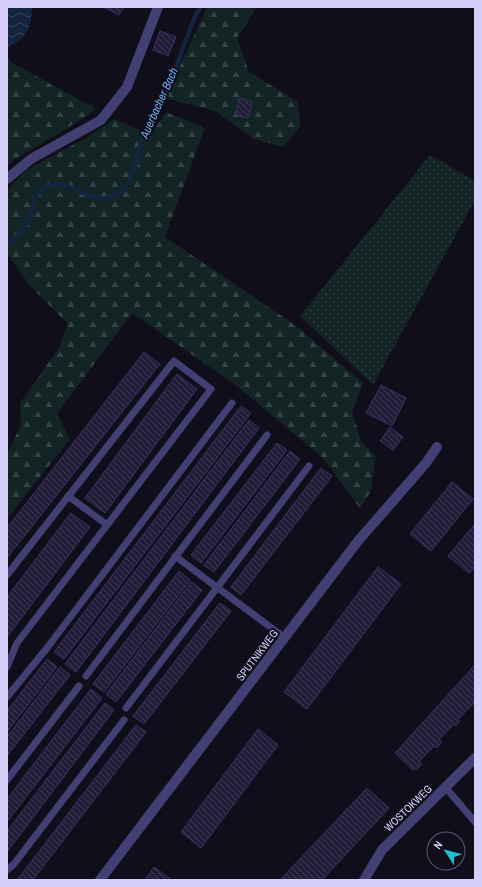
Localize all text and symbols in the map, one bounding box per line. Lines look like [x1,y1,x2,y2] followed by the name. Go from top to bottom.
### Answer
[136,65,182,142] water label: Auerbacher Bach
[233,627,281,683] street label: SPUTNIKWEG
[381,782,435,834] street label: WOSTOKWEG
[426,831,466,871] north arrow
[430,838,445,852] text: N

